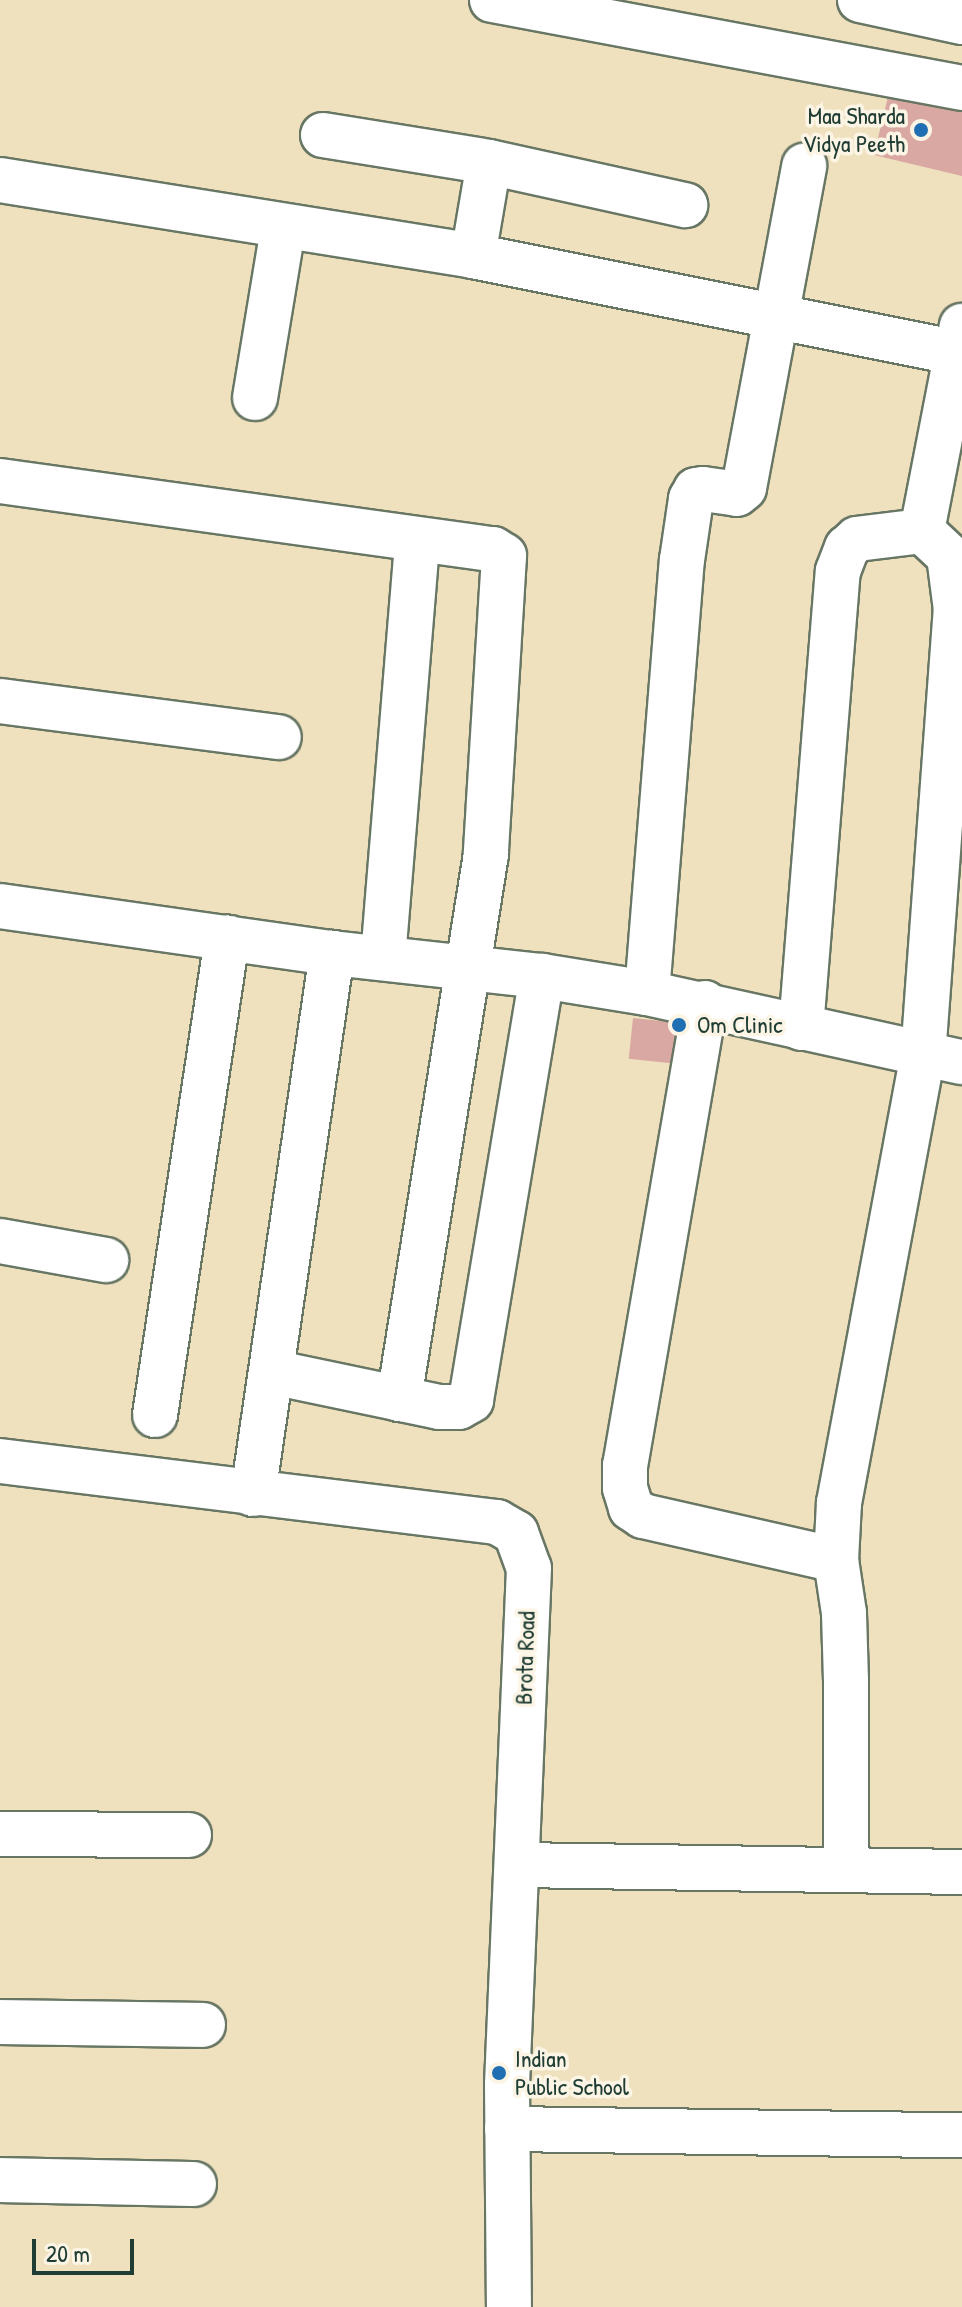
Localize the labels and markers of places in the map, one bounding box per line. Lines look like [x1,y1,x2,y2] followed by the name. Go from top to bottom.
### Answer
[803,102,905,158] place label: Maa Sharda Vidya Peeth
[912,121,930,139] marker: Maa Sharda Vidya Peeth
[697,1011,783,1039] place label: Om Clinic
[668,1014,690,1036] marker: Om Clinic
[515,2045,629,2101] place label: Indian Public School
[490,2064,508,2082] marker: Indian Public School

